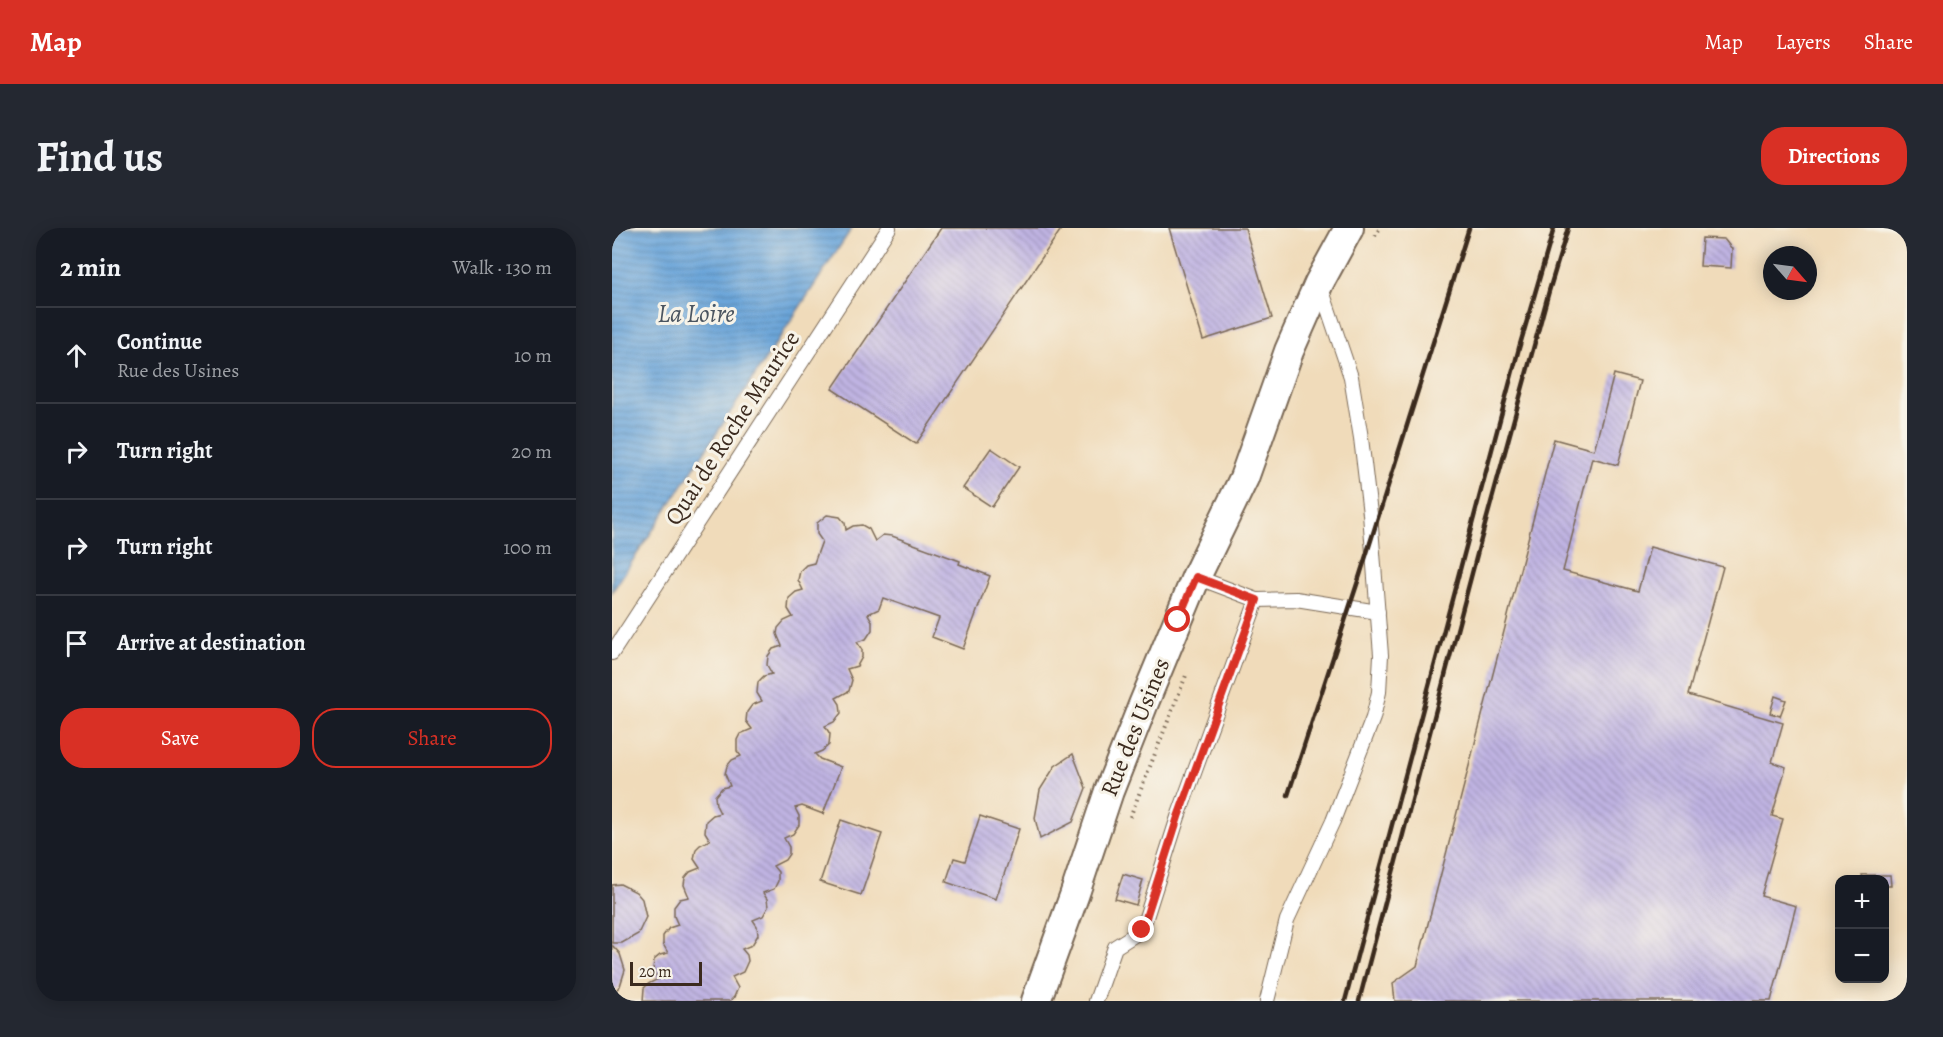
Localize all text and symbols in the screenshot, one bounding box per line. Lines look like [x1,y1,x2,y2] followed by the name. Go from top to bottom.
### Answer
[30,23,82,61] text: Map
[1704,28,1743,56] text: Map
[1776,28,1831,56] text: Layers
[1864,28,1913,56] text: Share
[1761,127,1907,185] button: Directions
[36,128,163,185] text: Find us
[1763,246,1817,300] north arrow
[60,250,121,285] text: 2 min
[453,254,552,281] text: Walk · 130 m
[657,296,735,331] water label: La Loire
[657,325,807,531] street label: Quai de Roche Maurice
[117,327,202,357] text: Continue
[60,339,93,372] icon: ahead
[514,342,552,369] text: 10 m
[117,357,239,384] text: Rue des Usines
[60,435,93,468] icon: right
[117,436,213,466] text: Turn right
[511,438,552,465] text: 20 m
[60,531,93,564] icon: right
[117,532,213,562] text: Turn right
[503,534,552,561] text: 100 m
[1164,606,1190,632] route start
[60,627,93,660] icon: arrive
[117,628,306,658] text: Arrive at destination
[1093,653,1177,801] street label: Rue des Usines
[60,708,300,768] button: Save
[312,708,552,768] button: Share
[1835,875,1889,983] map controls
[1835,875,1889,929] button: +
[1128,916,1154,942] route end
[1835,929,1889,983] button: −
[630,959,702,986] scale bar
[639,961,672,983] text: 20 m

